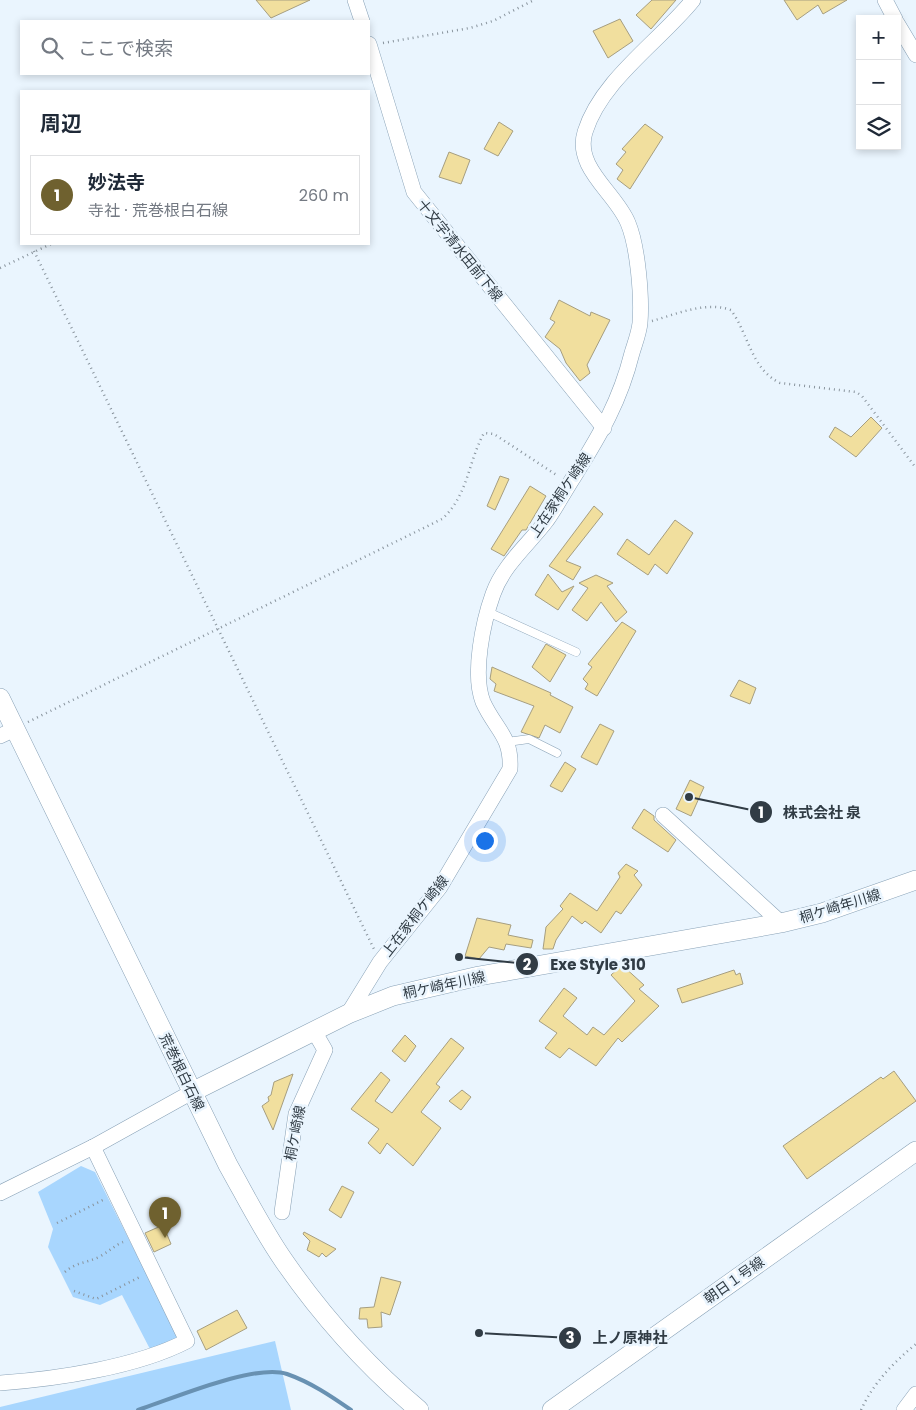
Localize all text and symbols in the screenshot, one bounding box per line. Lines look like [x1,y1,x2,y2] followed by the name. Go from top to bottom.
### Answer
[856,15,901,150] map controls
[856,15,901,60] button: +
[20,20,370,75] search box
[38,34,66,62] icon: search
[78,35,173,62] text: ここで検索
[856,60,901,105] button: −
[856,105,901,150] button: layers
[40,109,82,138] text: 周辺
[88,169,145,196] text: 妙法寺
[54,184,60,207] text: 1
[299,184,349,207] text: 260 m
[413,195,507,305] street label: 十文字清水田前下線
[88,199,228,222] text: 寺社 · 荒巻根白石線
[524,449,596,541] street label: 上在家桐ケ崎線
[748,797,871,827] callout: 株式会社 泉
[758,802,764,823] text: 1
[783,802,861,823] text: 株式会社 泉
[472,828,498,854] your location
[377,871,453,961] street label: 上在家桐ケ崎線
[797,884,883,928] street label: 桐ケ崎年川線
[515,949,655,979] callout: Exe Style 310
[523,954,532,975] text: 2
[550,954,646,975] text: Exe Style 310
[401,966,487,1004] street label: 桐ケ崎年川線
[155,1030,209,1114] street label: 荒巻根白石線
[280,1104,310,1162] street label: 桐ケ崎線
[149,1197,181,1238] pin: 1
[700,1252,768,1308] street label: 朝日１号線
[558,1323,678,1353] callout: 上ノ原神社
[565,1327,575,1348] text: 3
[592,1327,668,1348] text: 上ノ原神社

